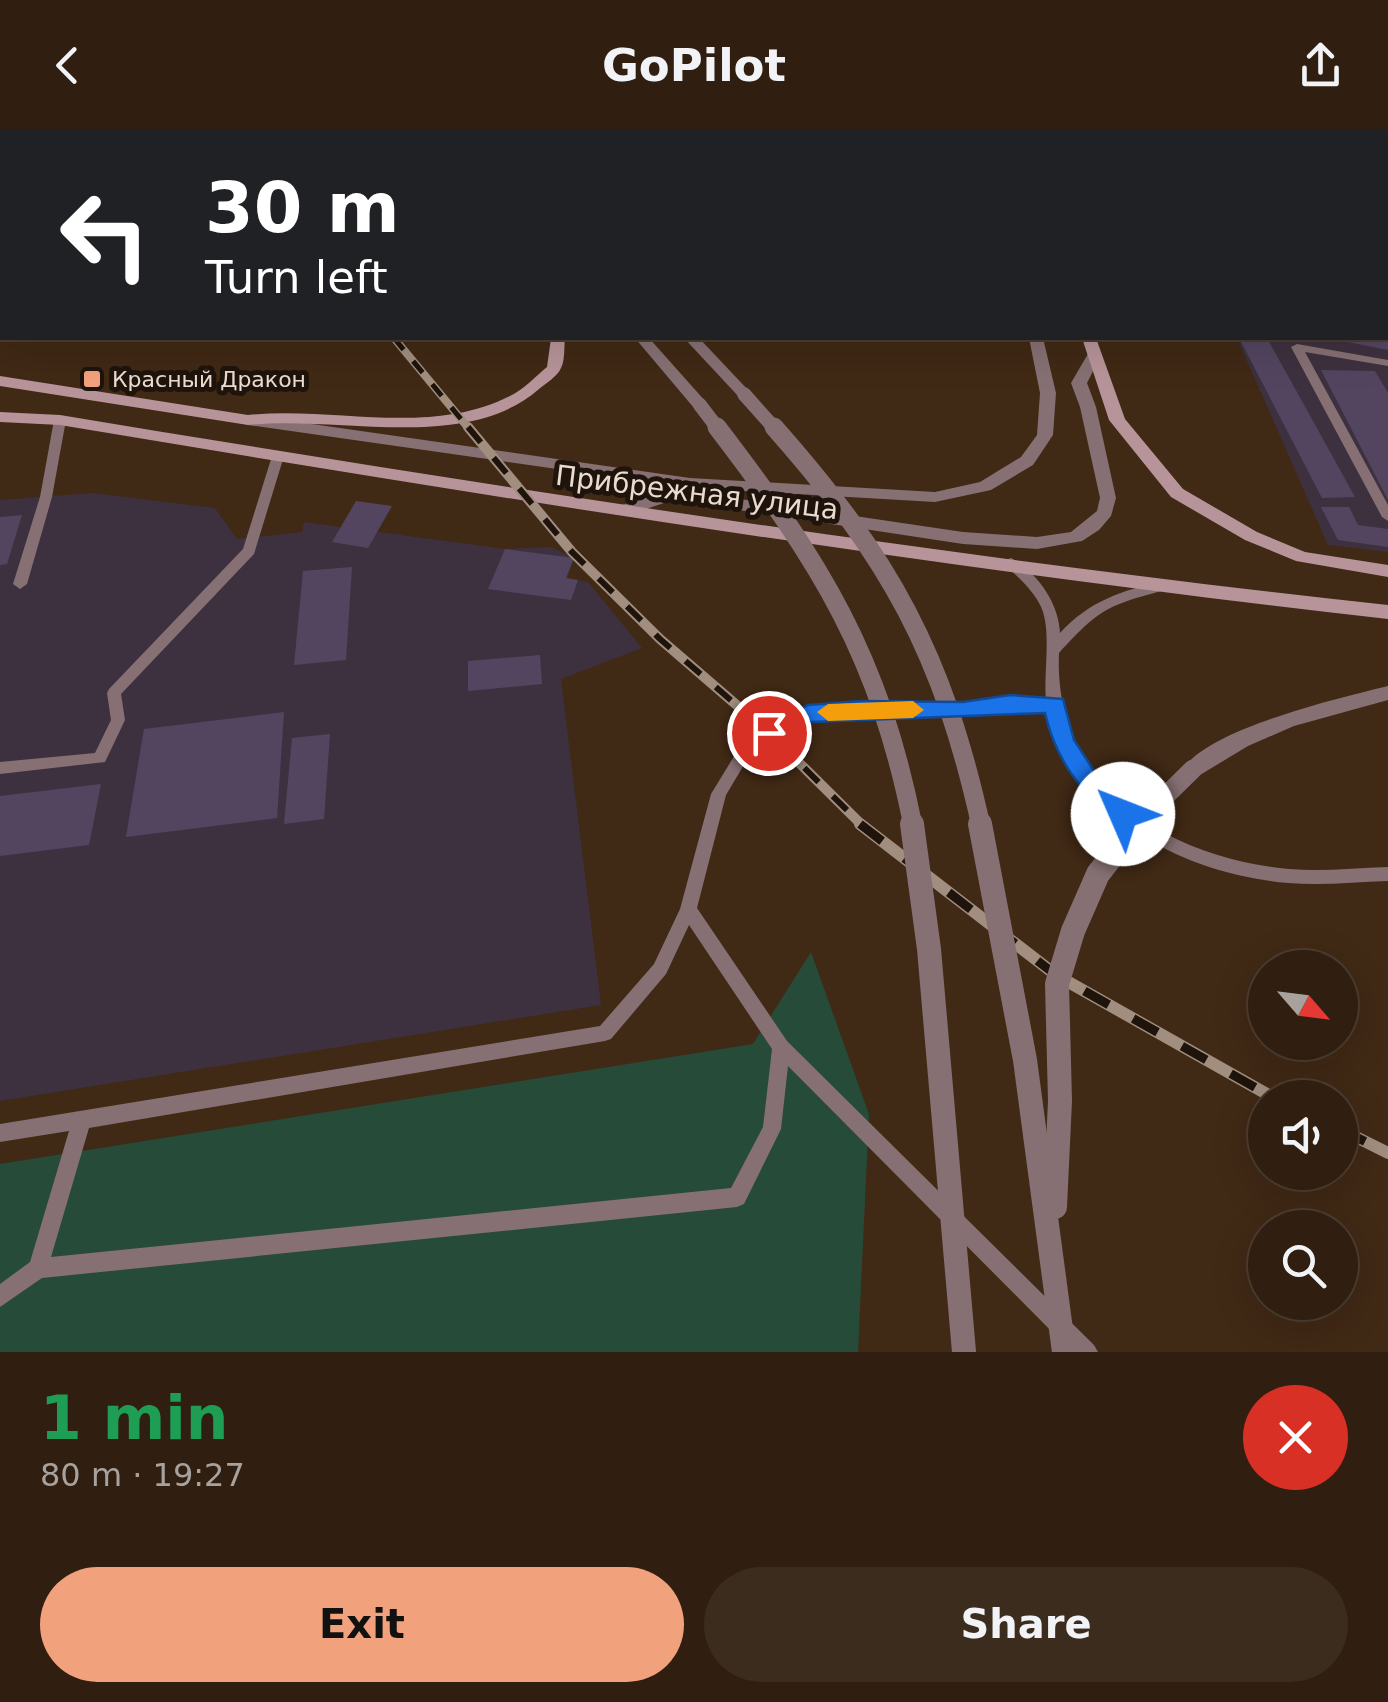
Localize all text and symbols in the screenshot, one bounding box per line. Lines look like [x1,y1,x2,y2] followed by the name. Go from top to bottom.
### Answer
[40,38,95,93] icon: back
[1293,38,1348,93] icon: share
[602,39,786,92] text: GoPilot
[205,167,400,249] text: 30 m
[40,170,170,300] icon: left
[205,251,388,304] text: Turn left
[112,367,306,392] place label: Красный Дракон
[81,368,103,390] marker: Красный Дракон
[554,459,840,526] street label: Прибрежная улица
[727,691,812,776] pin
[742,706,797,761] icon: arrive
[1071,762,1175,866] position arrow
[1248,950,1358,1060] north arrow
[1248,950,1358,1320] map controls
[1248,1080,1358,1190] button: sound
[1248,1210,1358,1320] button: search
[40,1383,228,1453] text: 1 min
[1243,1385,1348,1490] button: close
[40,1456,245,1494] text: 80 m · 19:27
[40,1567,684,1682] button: Exit
[704,1567,1348,1682] button: Share

